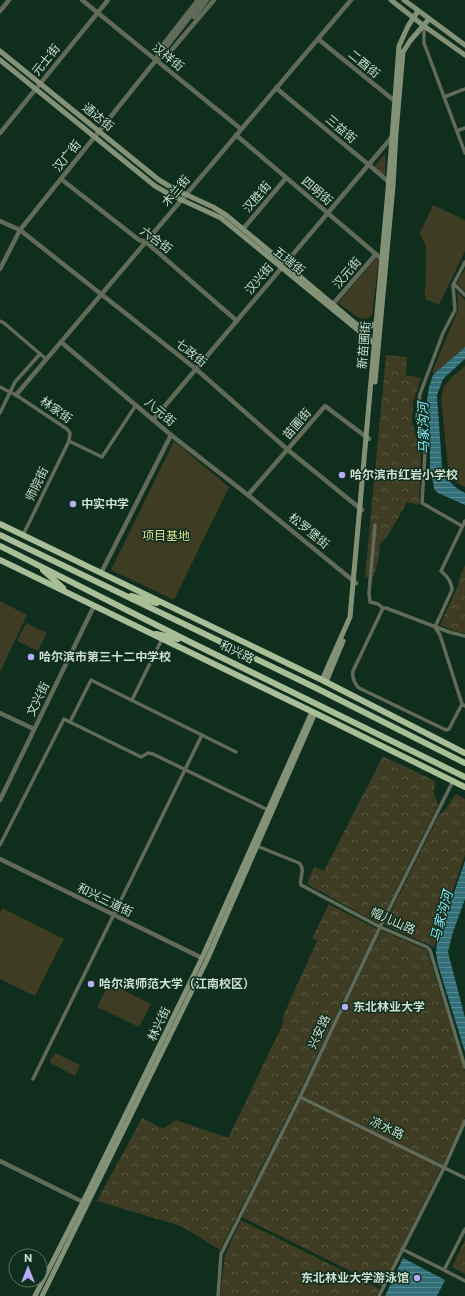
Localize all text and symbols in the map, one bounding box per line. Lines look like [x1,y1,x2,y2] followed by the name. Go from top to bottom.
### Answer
[150,39,187,73] street label: 汉祥街
[28,41,62,78] street label: 元士街
[346,46,383,80] street label: 二酉街
[80,99,117,133] street label: 通达街
[323,111,360,145] street label: 三益街
[49,137,83,174] street label: 汉广街
[158,172,192,209] street label: 木兰街
[299,173,336,207] street label: 四明街
[239,178,273,215] street label: 汉胜街
[138,223,175,255] street label: 六合街
[271,243,308,277] street label: 五瑞街
[329,254,363,291] street label: 汉元街
[241,260,275,297] street label: 汉兴街
[354,320,372,369] street label: 新苗圃街
[173,335,210,369] street label: 七政街
[38,393,75,425] street label: 林家街
[142,394,179,428] street label: 八元街
[414,399,431,454] water label: 马家沟河
[279,405,313,442] street label: 苗圃街
[22,464,50,503] street label: 师院街
[350,467,458,481] place label: 哈尔滨市红岩小学校
[337,470,347,480] marker: 哈尔滨市红岩小学校
[81,496,129,510] place label: 中实中学
[68,499,78,509] marker: 中实中学
[287,510,333,551] street label: 松罗堡街
[142,528,190,542] park label: 项目基地
[218,637,257,665] street label: 和兴路
[39,649,171,663] place label: 哈尔滨市第三十二中学校
[26,652,36,662] marker: 哈尔滨市第三十二中学校
[23,679,51,718] street label: 文兴街
[75,880,135,919] street label: 和兴三道街
[427,886,456,943] water label: 马家沟河
[369,904,418,936] street label: 帽儿山路
[99,976,255,990] place label: 哈尔滨师范大学（江南校区）
[86,979,96,989] marker: 哈尔滨师范大学（江南校区）
[353,999,425,1013] place label: 东北林业大学
[340,1002,350,1012] marker: 东北林业大学
[144,1004,172,1043] street label: 林兴街
[304,1012,332,1051] street label: 兴安路
[368,1113,407,1141] street label: 凉水路
[8,1248,48,1288] north arrow
[24,1251,32,1264] text: N
[301,1270,409,1284] place label: 东北林业大学游泳馆
[412,1273,422,1283] marker: 东北林业大学游泳馆

